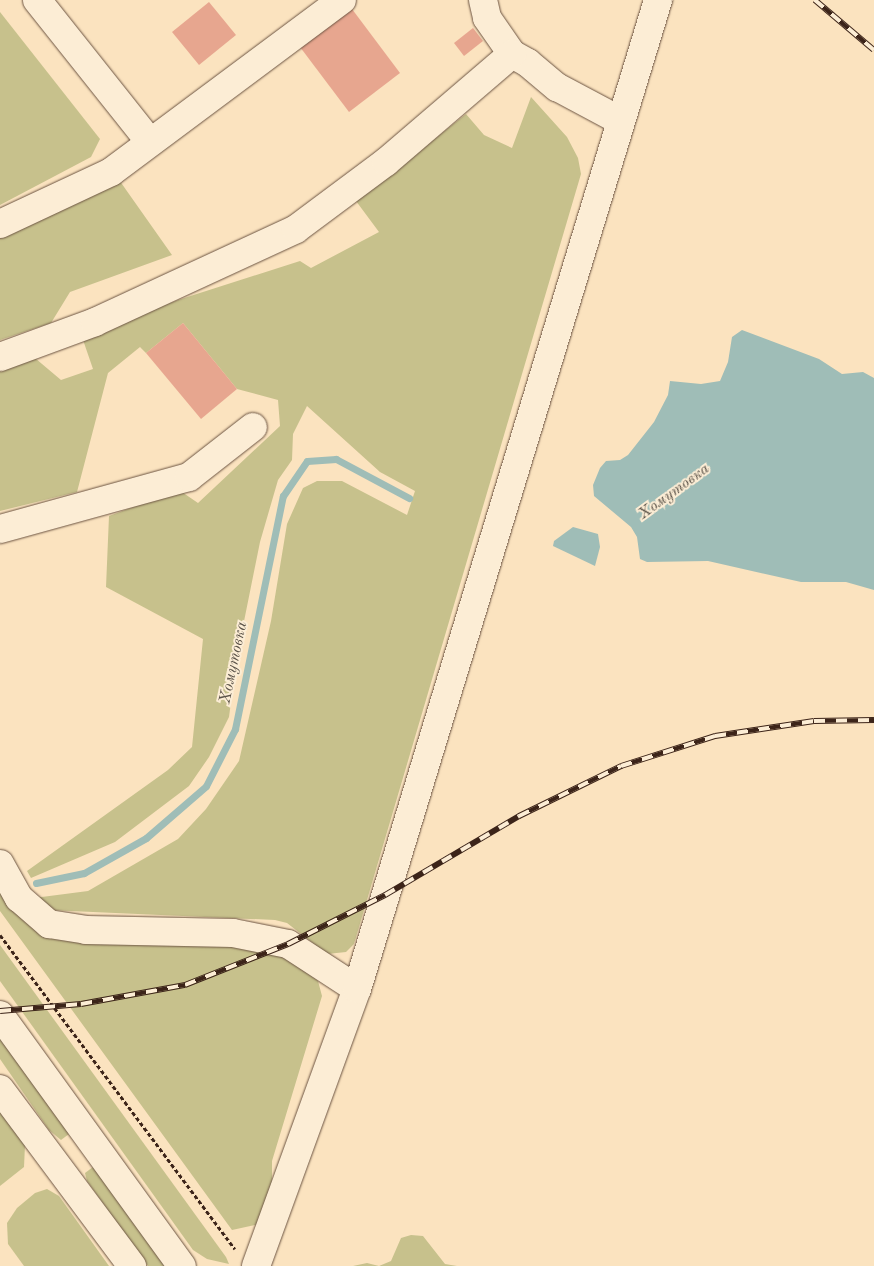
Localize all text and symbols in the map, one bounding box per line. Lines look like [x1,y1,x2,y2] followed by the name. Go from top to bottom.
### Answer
[634,459,714,525] water label: Хомутовка
[216,620,252,706] water label: Хомутовка

